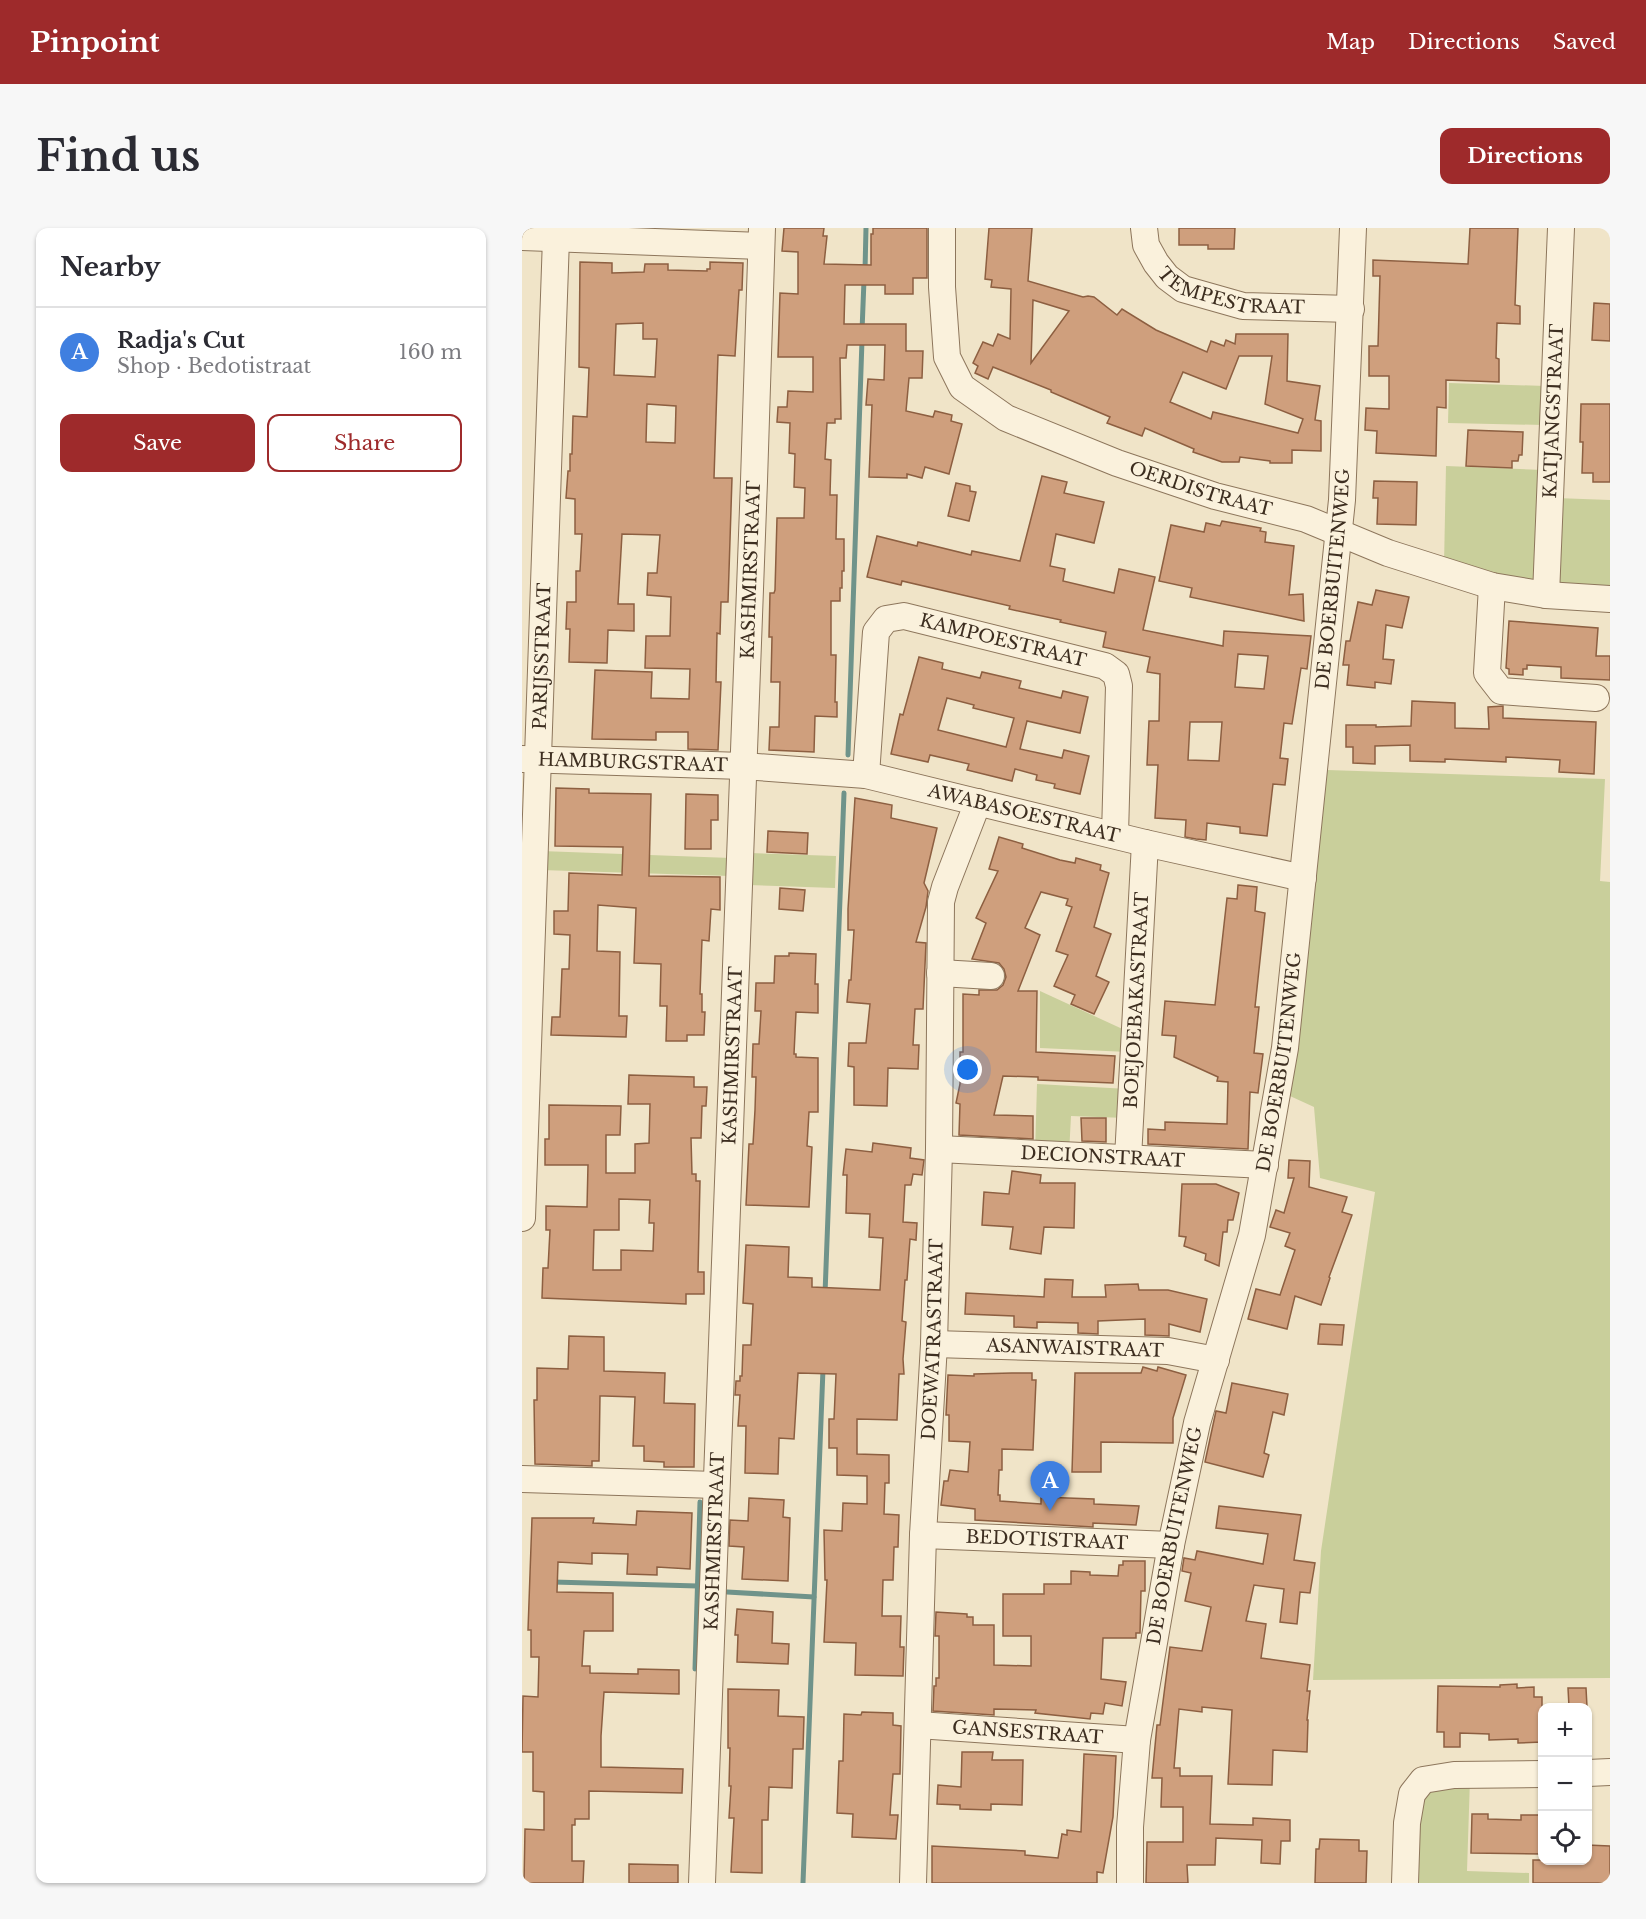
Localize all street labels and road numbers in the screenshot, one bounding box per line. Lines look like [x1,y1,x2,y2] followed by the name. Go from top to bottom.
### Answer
[1153,263,1306,319] street label: TEMPESTRAAT
[1539,323,1568,499] street label: KATJANGSTRAAT
[1126,457,1275,521] street label: OERDISTRAAT
[1311,468,1354,691] street label: DE BOERBUITENWEG
[736,480,765,660] street label: KASHMIRSTRAAT
[529,582,556,730] street label: PARIJSSTRAAT
[917,609,1089,672] street label: KAMPOESTRAAT
[538,749,729,777] street label: HAMBURGSTRAAT
[925,779,1123,848] street label: AWABASOESTRAAT
[1120,891,1153,1109] street label: BOEJOEBAKASTRAAT
[1252,951,1306,1174] street label: DE BOERBUITENWEG
[718,965,747,1145] street label: KASHMIRSTRAAT
[1020,1142,1186,1172] street label: DECIONSTRAAT
[917,1238,948,1441] street label: DOEWATRASTRAAT
[985,1335,1165,1362] street label: ASANWAISTRAAT
[1143,1424,1207,1647] street label: DE BOERBUITENWEG
[700,1451,729,1631] street label: KASHMIRSTRAAT
[965,1526,1129,1554] street label: BEDOTISTRAAT
[952,1716,1104,1749] street label: GANSESTRAAT

